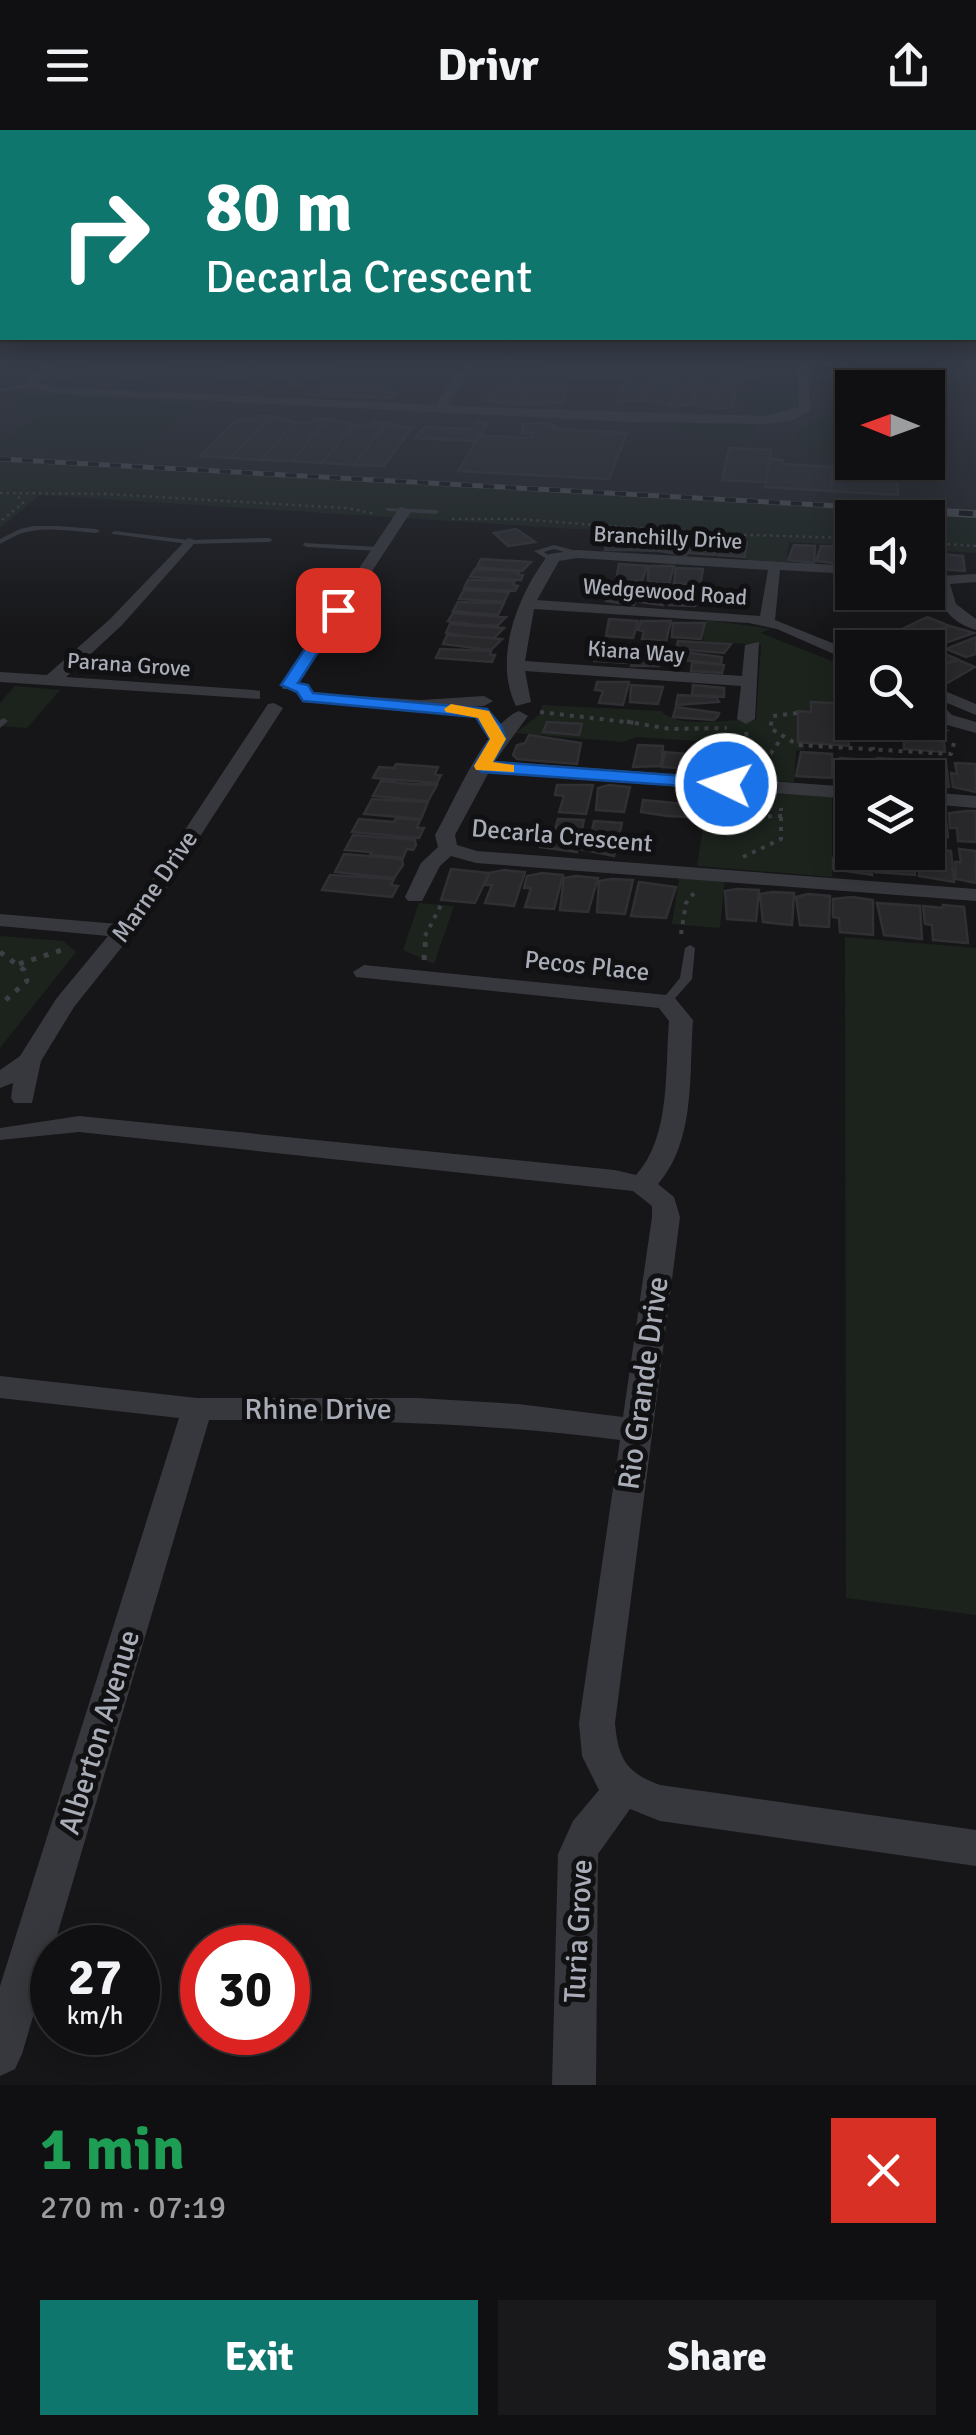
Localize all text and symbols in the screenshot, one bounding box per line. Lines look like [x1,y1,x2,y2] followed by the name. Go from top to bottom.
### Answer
[40,38,95,93] icon: menu
[437,38,539,93] text: Drivr
[881,38,936,93] icon: share
[205,164,353,250] text: 80 m
[40,170,170,300] icon: right
[205,250,532,305] text: Decarla Crescent
[835,370,945,480] north arrow
[835,370,945,870] map controls
[835,500,945,610] button: sound
[593,520,743,555] street label: Branchilly Drive
[296,568,381,653] pin
[582,572,748,611] street label: Wedgewood Road
[311,583,366,638] icon: arrive
[835,630,945,740] button: search
[587,635,686,668] street label: Kiana Way
[66,647,192,682] street label: Parana Grove
[674,732,778,836] position arrow
[835,760,945,870] button: layers
[470,812,654,859] street label: Decarla Crescent
[105,824,204,948] street label: Marne Drive
[523,944,651,987] street label: Pecos Place
[610,1274,677,1492] street label: Rio Grande Drive
[244,1391,392,1428] street label: Rhine Drive
[51,1625,148,1839] street label: Alberton Avenue
[556,1858,601,2004] street label: Turia Grove
[180,1925,310,2055] speed limit sign: 30
[68,1947,122,2009] text: 27
[67,2000,123,2031] text: km/h
[40,2113,185,2187] text: 1 min
[831,2118,936,2223] button: close
[40,2188,226,2227] text: 270 m · 07:19
[40,2300,478,2415] button: Exit
[498,2300,936,2415] button: Share

